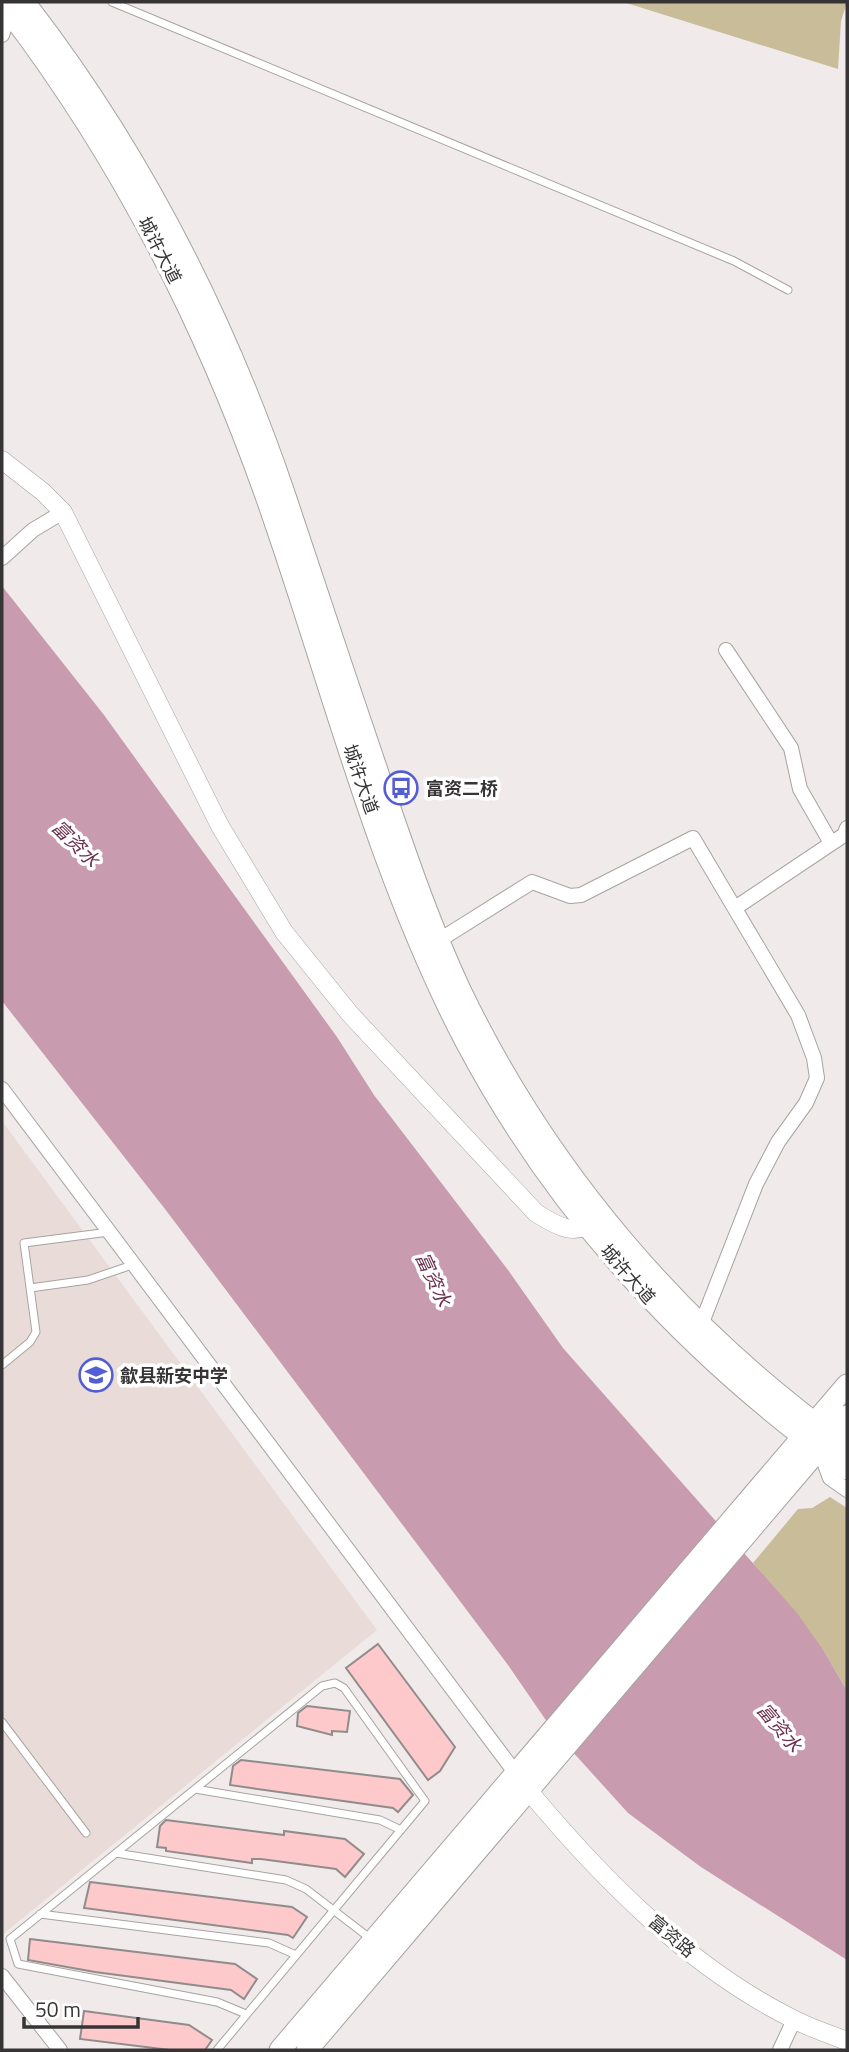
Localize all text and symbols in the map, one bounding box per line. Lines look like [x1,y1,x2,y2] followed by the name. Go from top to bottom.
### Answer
[132,212,188,288] street label: 城许大道
[337,741,385,817] street label: 城许大道
[382,769,420,807] bus stop icon: 富资二桥
[426,775,498,802] place label: 富资二桥
[46,813,107,874] water label: 富资水
[594,1238,662,1310] street label: 城许大道
[409,1247,460,1312] water label: 富资水
[77,1356,115,1394] school or university icon: 歙县新安中学
[120,1362,228,1389] place label: 歙县新安中学
[751,1696,810,1759] water label: 富资水
[643,1908,701,1964] street label: 富资路
[24,1986,138,2030] scale bar
[35,1993,81,2025] text: 50 m

